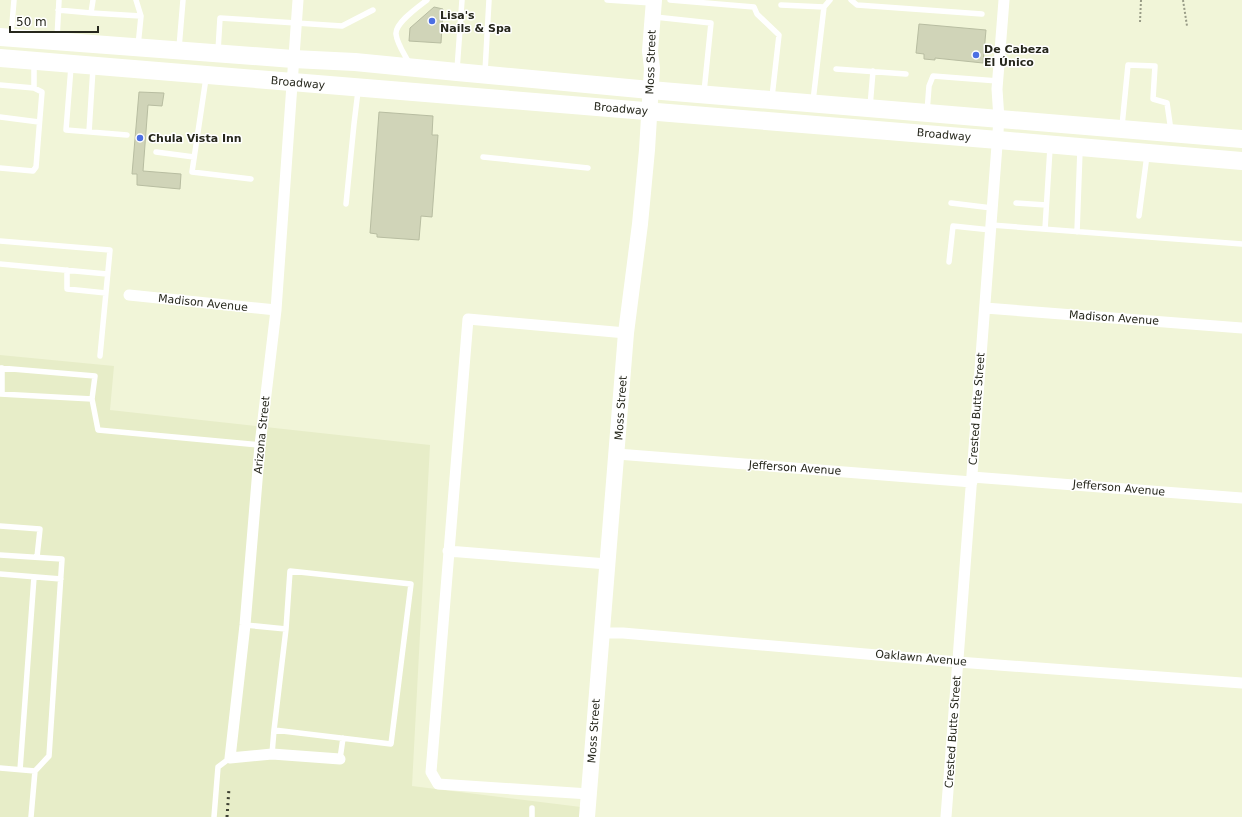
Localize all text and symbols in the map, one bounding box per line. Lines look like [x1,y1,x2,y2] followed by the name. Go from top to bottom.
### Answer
[10,8,98,34] scale bar
[440,9,511,35] place label: Lisa's Nails & Spa
[16,15,47,29] text: 50 m
[427,16,437,26] marker: Lisa's Nails & Spa
[643,29,659,95] street label: Moss Street
[984,43,1049,69] place label: De Cabeza El Único
[971,50,981,60] marker: De Cabeza El Único
[270,74,326,92] street label: Broadway
[593,100,649,118] street label: Broadway
[916,126,972,144] street label: Broadway
[148,132,242,145] place label: Chula Vista Inn
[135,133,145,143] marker: Chula Vista Inn
[158,292,249,314] street label: Madison Avenue
[1069,308,1160,328] street label: Madison Avenue
[967,352,987,466] street label: Crested Butte Street
[612,375,630,441] street label: Moss Street
[251,395,273,475] street label: Arizona Street
[747,458,842,478] street label: Jefferson Avenue
[1071,477,1166,499] street label: Jefferson Avenue
[875,648,968,669] street label: Oaklawn Avenue
[943,675,963,789] street label: Crested Butte Street
[585,698,603,764] street label: Moss Street

